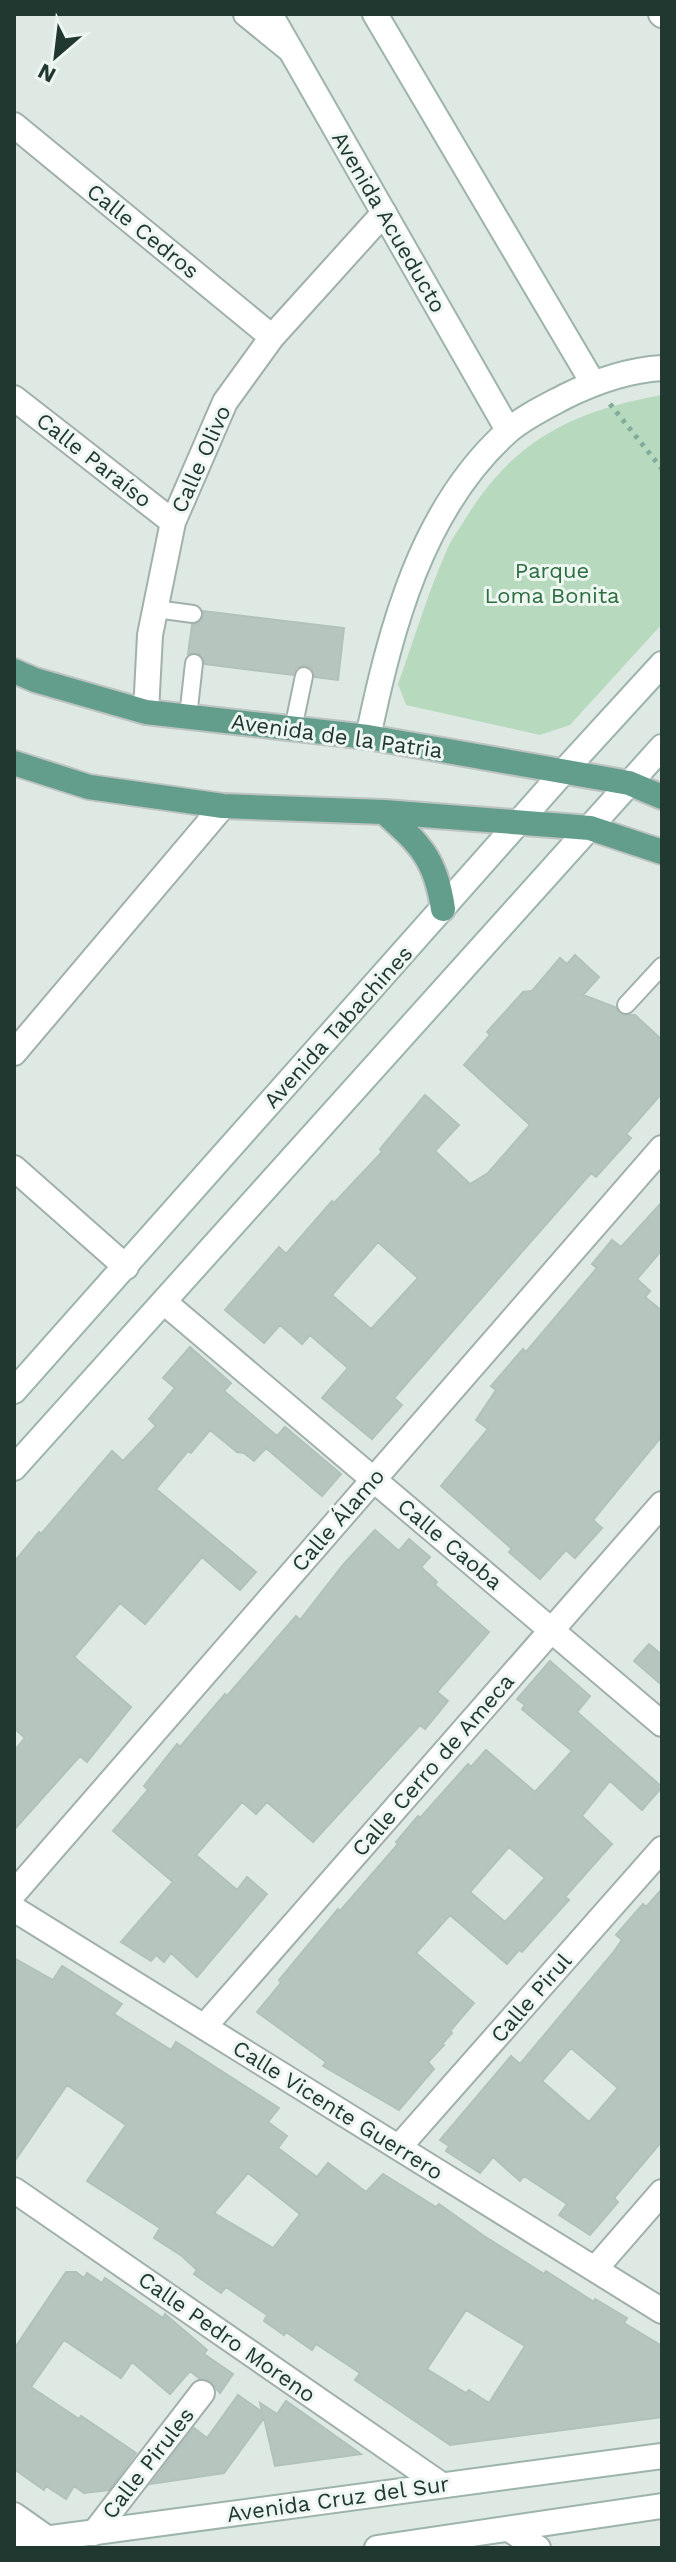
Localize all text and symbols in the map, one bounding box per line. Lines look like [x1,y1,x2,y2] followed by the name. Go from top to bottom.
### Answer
[16,16,96,96] north arrow
[34,58,60,88] text: N
[327,127,451,317] street label: Avenida Acueducto
[82,178,204,284] street label: Calle Cedros
[166,401,236,517] street label: Calle Olivo
[32,407,156,513] street label: Calle Paraíso
[484,558,620,608] park label: Parque Loma Bonita
[230,709,444,763] street label: Avenida de la Patria
[259,941,417,1113] street label: Avenida Tabachines
[287,1463,389,1577] street label: Calle Álamo
[393,1493,507,1595] street label: Calle Caoba
[347,1669,519,1861] street label: Calle Cerro de Ameca
[486,1948,577,2048] street label: Calle Pirul
[228,2035,448,2185] street label: Calle Vicente Guerrero
[134,2266,320,2408] street label: Calle Pedro Moreno
[97,2402,199,2524] street label: Calle Pirules
[225,2471,451,2527] street label: Avenida Cruz del Sur

